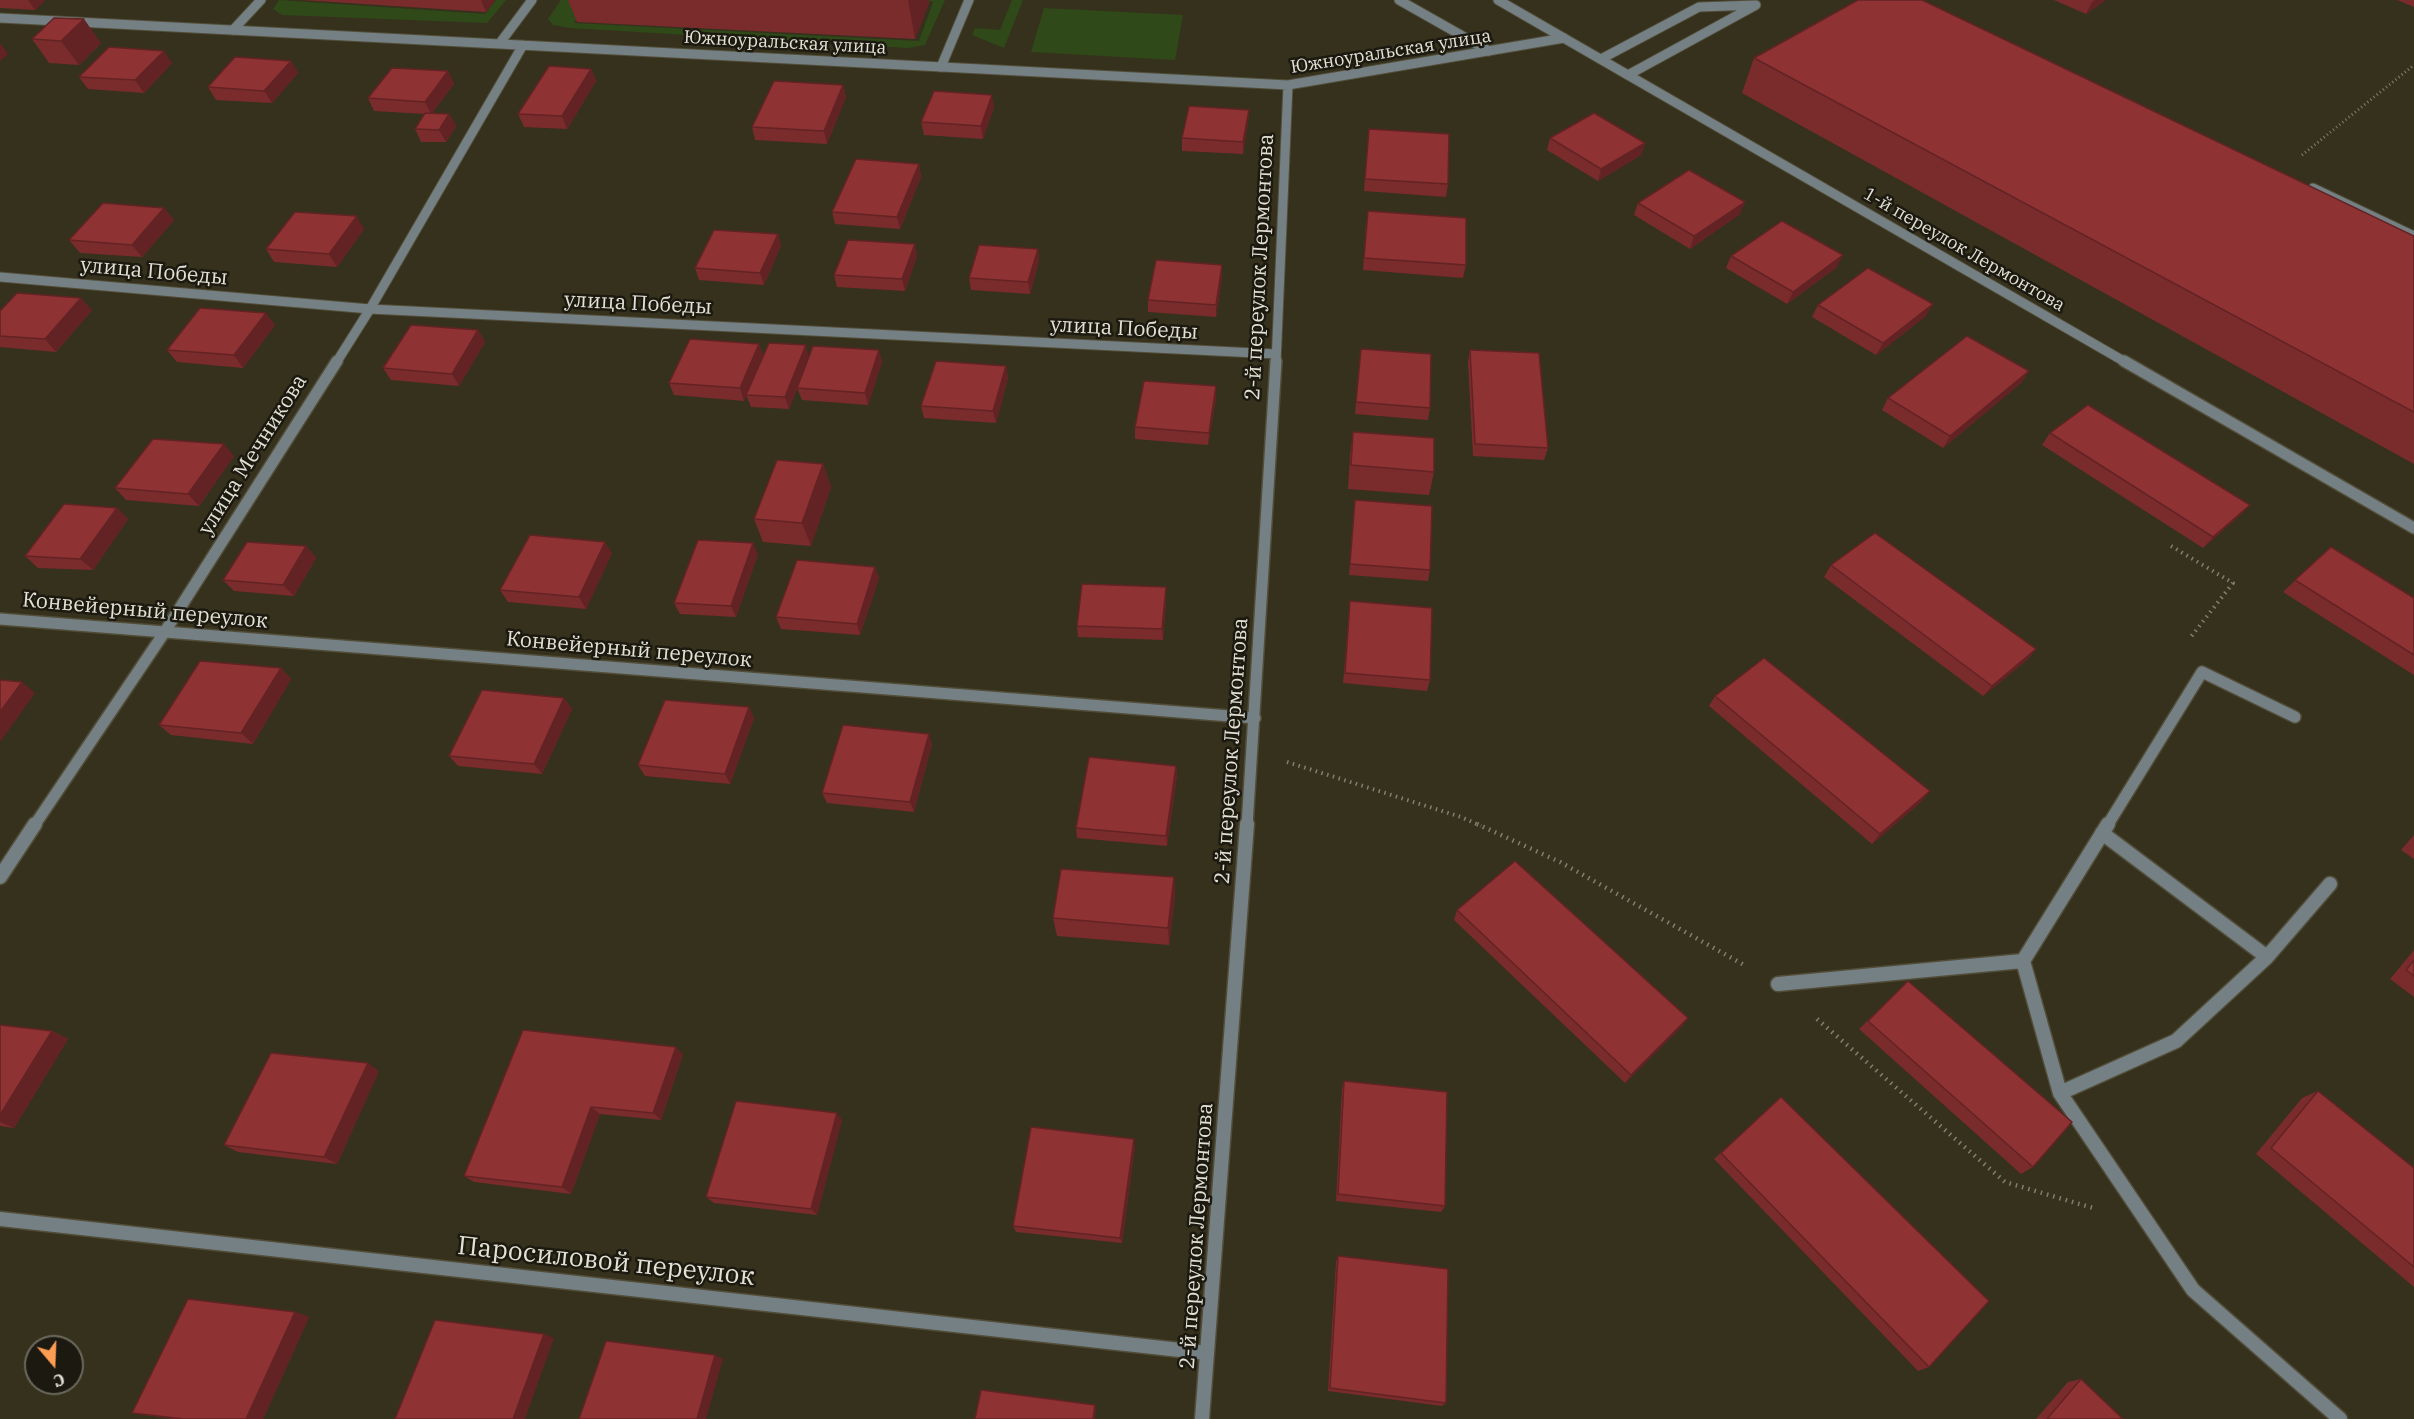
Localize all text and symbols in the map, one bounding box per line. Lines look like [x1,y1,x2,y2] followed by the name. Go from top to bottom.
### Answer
[1289,25,1493,79] street label: Южноуральская улица
[683,27,887,59] street label: Южноуральская улица
[1240,133,1280,401] street label: 2-й переулок Лермонтова
[1860,183,2068,317] street label: 1-й переулок Лермонтова
[79,253,229,291] street label: улица Победы
[563,288,713,320] street label: улица Победы
[1049,313,1199,345] street label: улица Победы
[193,370,313,540] street label: улица Мечникова
[21,588,269,634] street label: Конвейерный переулок
[1210,617,1254,885] street label: 2-й переулок Лермонтова
[505,627,753,673] street label: Конвейерный переулок
[1175,1102,1219,1370] street label: 2-й переулок Лермонтова
[456,1231,756,1293] street label: Паросиловой переулок
[24,1335,84,1395] north arrow
[51,1369,68,1391] text: С

